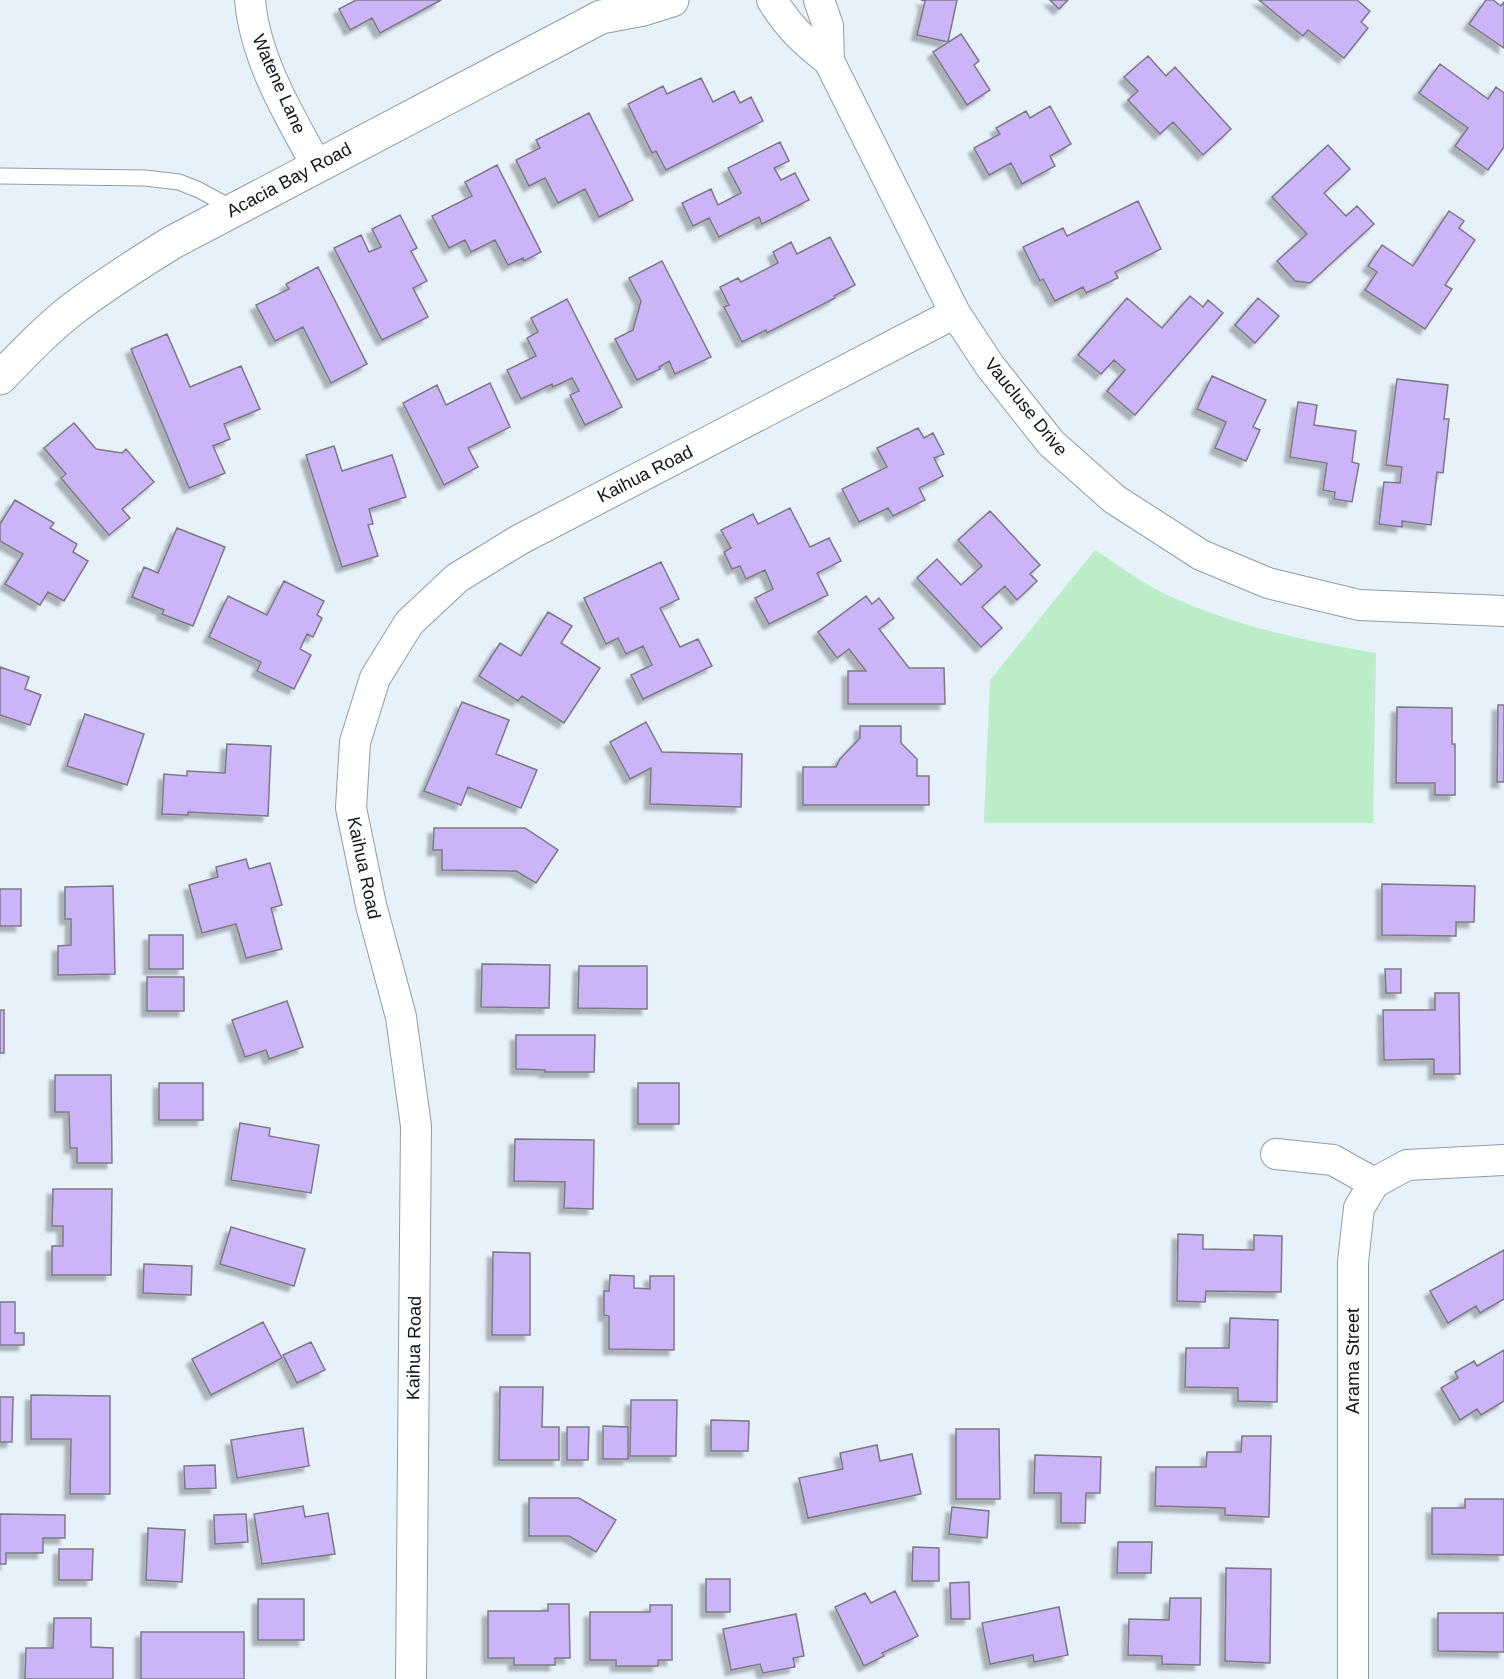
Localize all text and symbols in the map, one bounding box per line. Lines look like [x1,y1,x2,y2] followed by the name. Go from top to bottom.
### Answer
[248,31,310,137] street label: Watene Lane
[223,139,355,221] street label: Acacia Bay Road
[981,354,1071,460] street label: Vaucluse Drive
[594,441,696,507] street label: Kaihua Road
[343,815,385,921] street label: Kaihua Road
[403,1296,425,1400] street label: Kaihua Road
[1343,1308,1363,1414] street label: Arama Street

